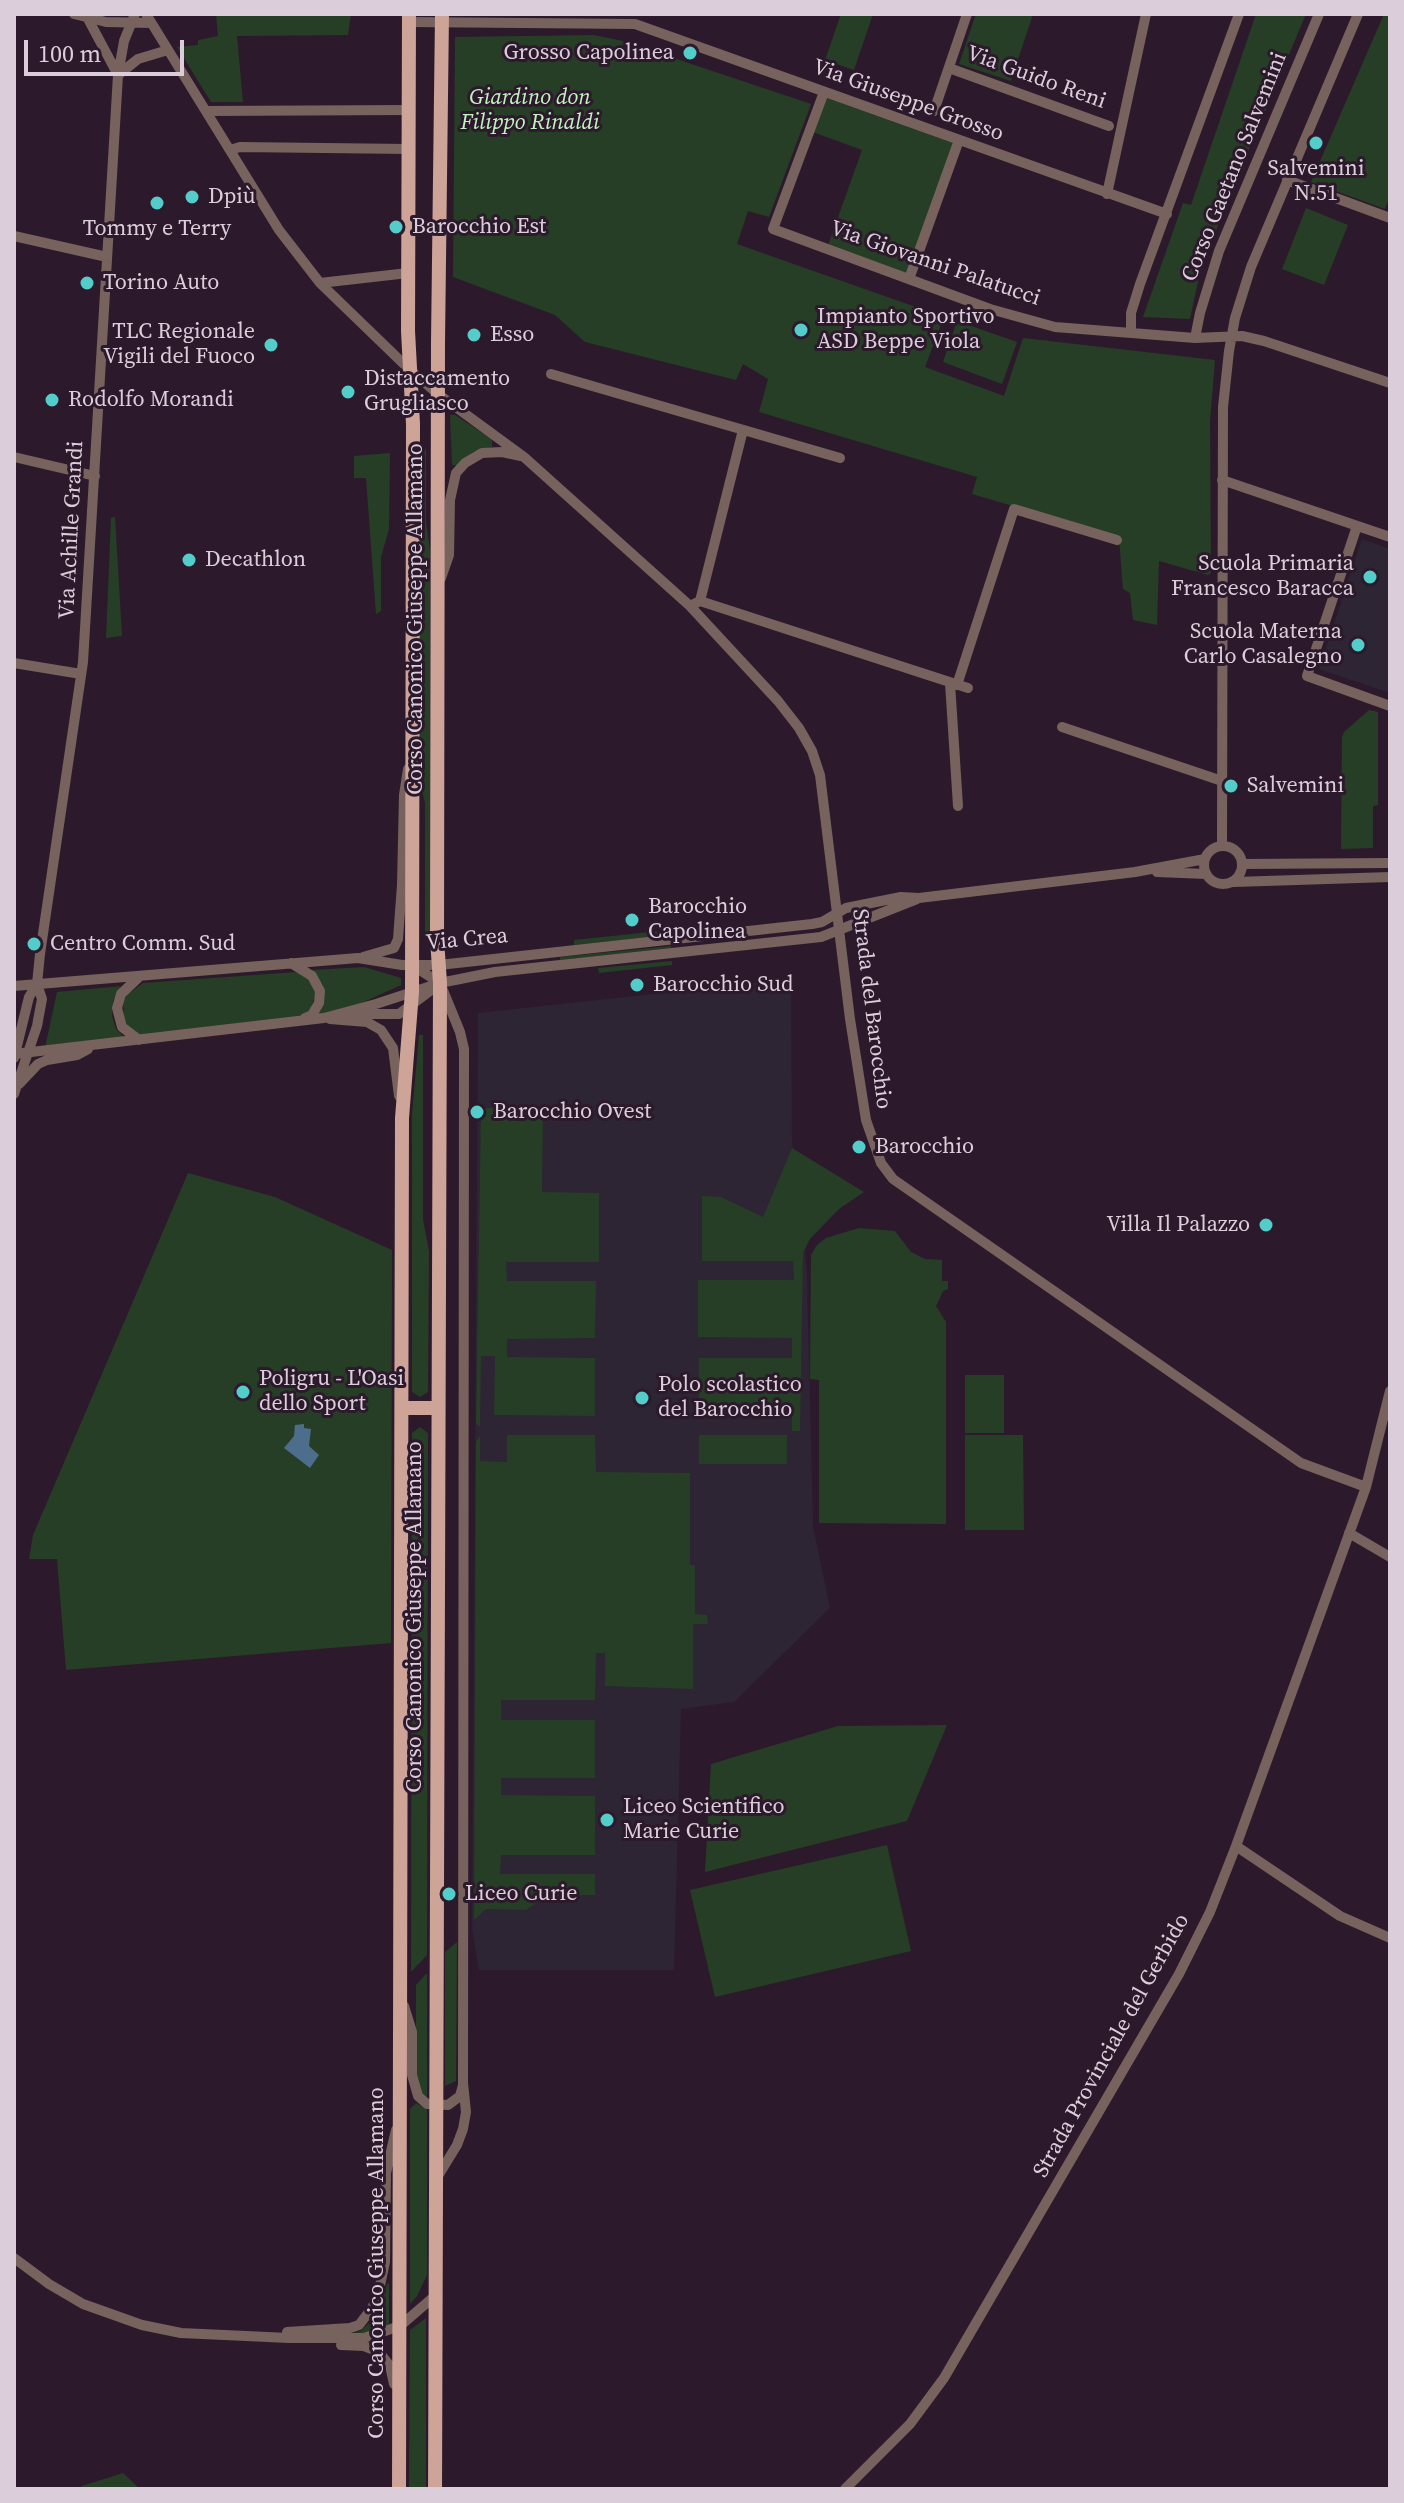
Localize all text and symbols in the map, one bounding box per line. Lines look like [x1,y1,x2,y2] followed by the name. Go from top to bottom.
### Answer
[28,24,188,74] scale bar
[38,37,101,70] text: 100 m
[504,40,674,66] place label: Grosso Capolinea
[963,41,1109,115] street label: Via Guido Reni
[681,44,699,62] marker: Grosso Capolinea
[1177,48,1293,286] street label: Corso Gaetano Salvemini
[809,54,1007,148] street label: Via Giuseppe Grosso
[460,85,600,136] park label: Giardino don Filippo Rinaldi
[1307,134,1325,152] marker: Salvemini N.51
[1268,156,1364,208] place label: Salvemini N.51
[208,184,256,210] place label: Dpiù
[183,188,201,206] marker: Dpiù
[148,194,166,212] marker: Tommy e Terry
[412,214,546,240] place label: Barocchio Est
[83,216,231,242] place label: Tommy e Terry
[827,216,1043,312] street label: Via Giovanni Palatucci
[387,218,405,236] marker: Barocchio Est
[103,270,219,296] place label: Torino Auto
[78,274,96,292] marker: Torino Auto
[817,304,994,356] place label: Impianto Sportivo ASD Beppe Viola
[103,319,255,370] place label: TLC Regionale Vigili del Fuoco
[792,321,810,339] marker: Impianto Sportivo ASD Beppe Viola
[490,322,534,348] place label: Esso
[465,326,483,344] marker: Esso
[262,336,280,354] marker: TLC Regionale Vigili del Fuoco
[364,366,510,418] place label: Distaccamento Grugliasco
[339,383,357,401] marker: Distaccamento Grugliasco
[68,387,234,413] place label: Rodolfo Morandi
[43,391,61,409] marker: Rodolfo Morandi
[54,440,90,620] street label: Via Achille Grandi
[403,443,429,795] street label: Corso Canonico Giuseppe Allamano
[205,547,306,573] place label: Decathlon
[180,551,198,569] marker: Decathlon
[1171,551,1354,602] place label: Scuola Primaria Francesco Baracca
[1361,568,1379,586] marker: Scuola Primaria Francesco Baracca
[1184,619,1342,670] place label: Scuola Materna Carlo Casalegno
[1349,636,1367,654] marker: Scuola Materna Carlo Casalegno
[1247,773,1344,799] place label: Salvemini
[1222,777,1240,795] marker: Salvemini
[648,894,747,946] place label: Barocchio Capolinea
[846,907,896,1111] street label: Strada del Barocchio
[623,911,641,929] marker: Barocchio Capolinea
[425,923,509,957] street label: Via Crea
[50,931,235,957] place label: Centro Comm. Sud
[25,935,43,953] marker: Centro Comm. Sud
[653,972,793,998] place label: Barocchio Sud
[628,976,646,994] marker: Barocchio Sud
[493,1099,651,1125] place label: Barocchio Ovest
[468,1103,486,1121] marker: Barocchio Ovest
[875,1134,974,1160] place label: Barocchio
[850,1138,868,1156] marker: Barocchio
[1106,1212,1250,1238] place label: Villa Il Palazzo
[1257,1216,1275,1234] marker: Villa Il Palazzo
[259,1366,404,1418] place label: Poligru - L'Oasi dello Sport
[658,1372,802,1424] place label: Polo scolastico del Barocchio
[234,1383,252,1401] marker: Poligru - L'Oasi dello Sport
[633,1389,651,1407] marker: Polo scolastico del Barocchio
[402,1441,428,1793] street label: Corso Canonico Giuseppe Allamano
[623,1794,785,1846] place label: Liceo Scientifico Marie Curie
[598,1811,616,1829] marker: Liceo Scientifico Marie Curie
[465,1881,577,1907] place label: Liceo Curie
[440,1885,458,1903] marker: Liceo Curie
[1028,1909,1196,2183] street label: Strada Provinciale del Gerbido
[364,2087,390,2439] street label: Corso Canonico Giuseppe Allamano

